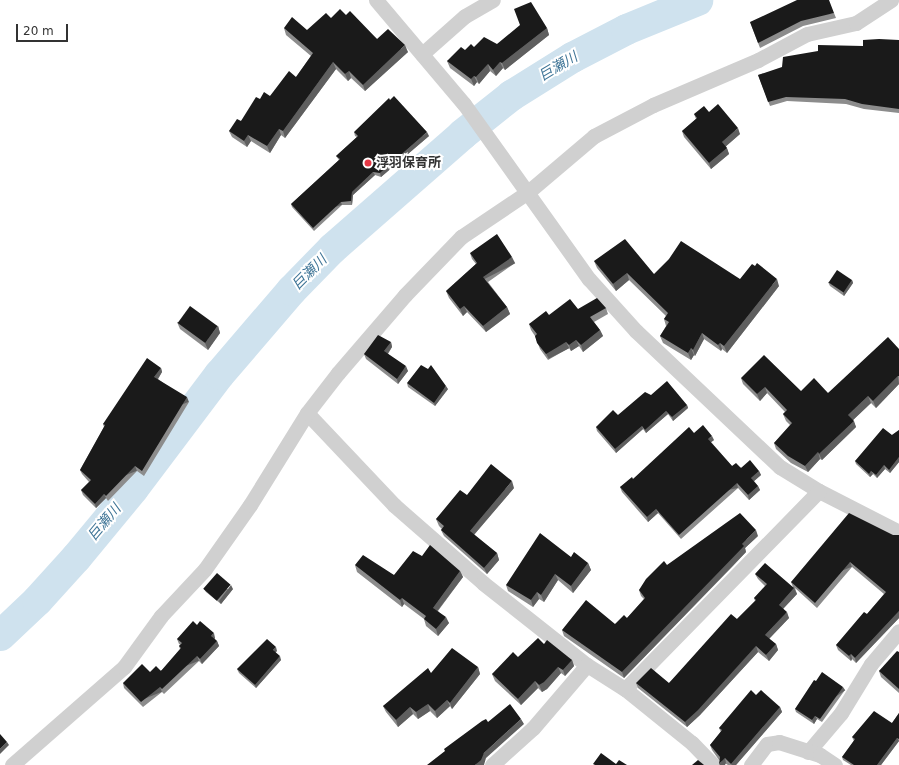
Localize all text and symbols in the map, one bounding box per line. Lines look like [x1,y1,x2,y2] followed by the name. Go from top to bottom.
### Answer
[18,16,70,42] scale bar
[23,24,54,38] text: 20 m
[536,48,580,84] water label: 巨瀬川
[376,155,441,171] place label: 浮羽保育所
[363,158,373,168] marker: 浮羽保育所
[288,251,330,293] water label: 巨瀬川
[84,501,124,543] water label: 巨瀬川

